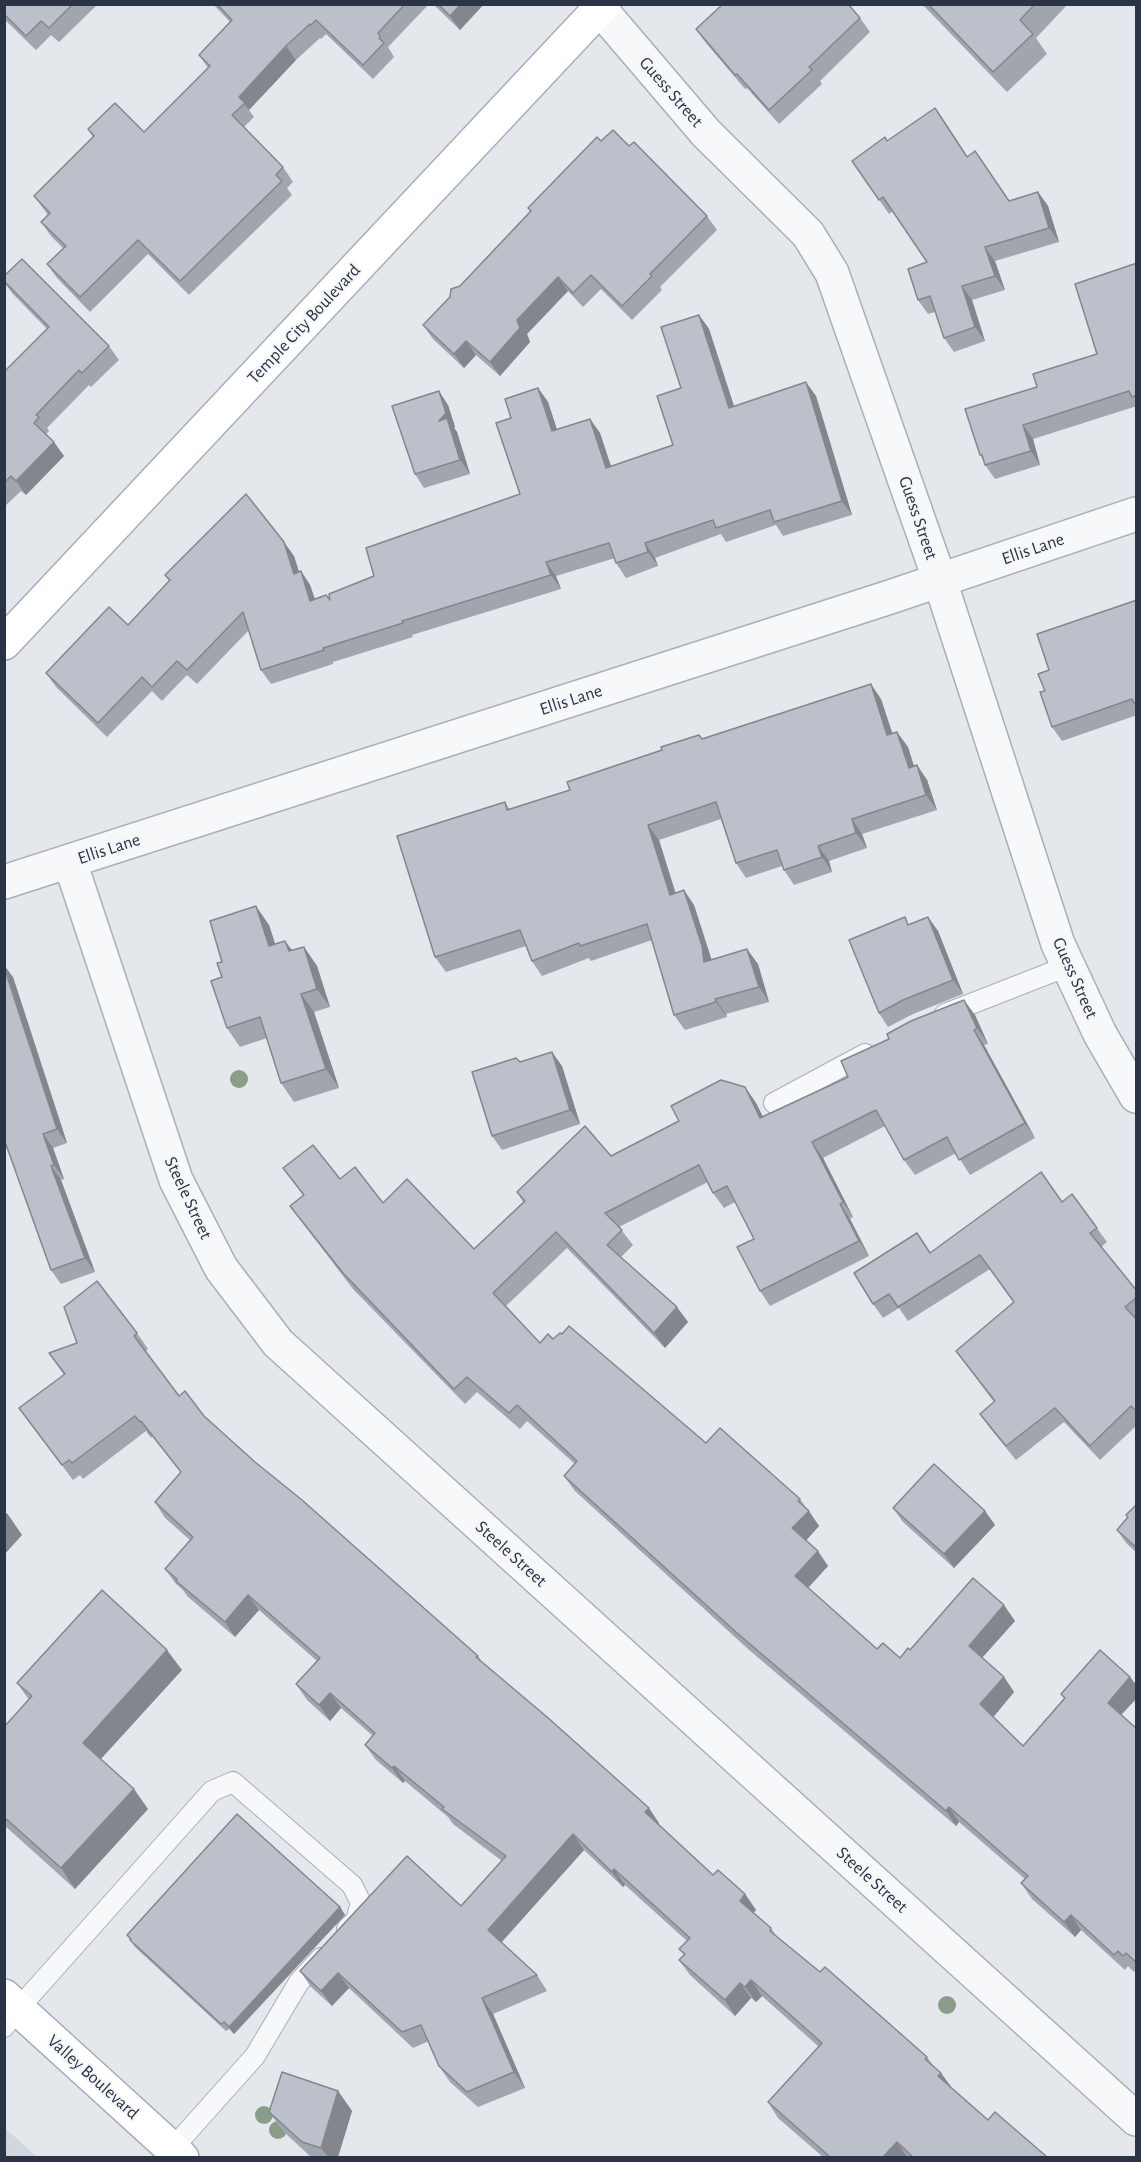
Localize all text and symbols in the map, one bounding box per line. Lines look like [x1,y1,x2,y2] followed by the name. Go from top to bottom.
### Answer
[634,52,708,132] street label: Guess Street
[243,260,365,388] street label: Temple City Boulevard
[894,474,942,562] street label: Guess Street
[999,528,1067,570] street label: Ellis Lane
[537,680,605,720] street label: Ellis Lane
[75,829,143,869] street label: Ellis Lane
[1048,934,1102,1022] street label: Guess Street
[159,1153,217,1243] street label: Steele Street
[471,1516,551,1592] street label: Steele Street
[832,1842,912,1918] street label: Steele Street
[43,2030,143,2124] street label: Valley Boulevard

